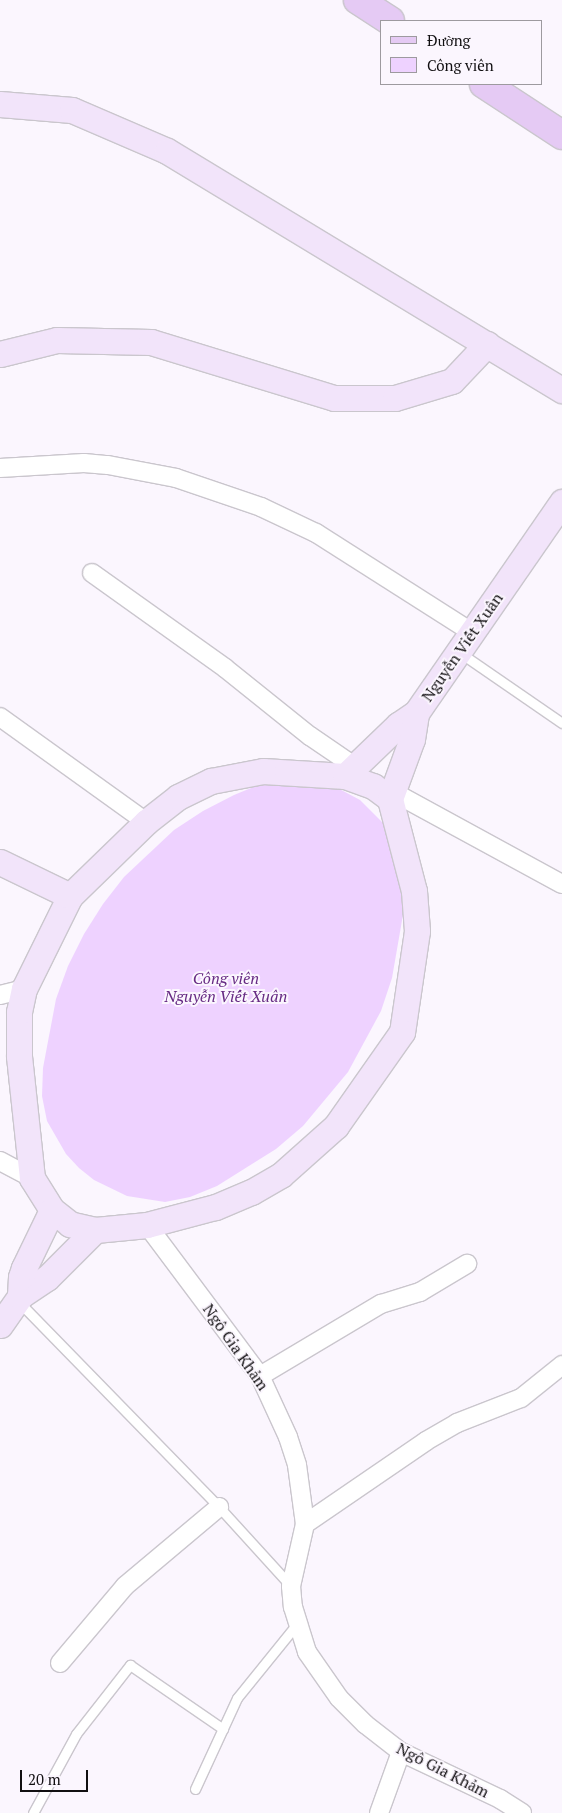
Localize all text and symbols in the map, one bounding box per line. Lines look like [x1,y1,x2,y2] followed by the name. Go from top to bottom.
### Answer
[380,20,542,85] legend
[427,30,471,50] text: Đường
[427,55,494,75] text: Công viên
[417,589,507,705] street label: Nguyễn Viết Xuân
[164,968,288,1006] park label: Công viên Nguyễn Viết Xuân
[199,1300,273,1394] street label: Ngô Gia Khảm
[394,1738,492,1802] street label: Ngô Gia Khảm
[22,1760,90,1792] scale bar
[28,1769,61,1789] text: 20 m

